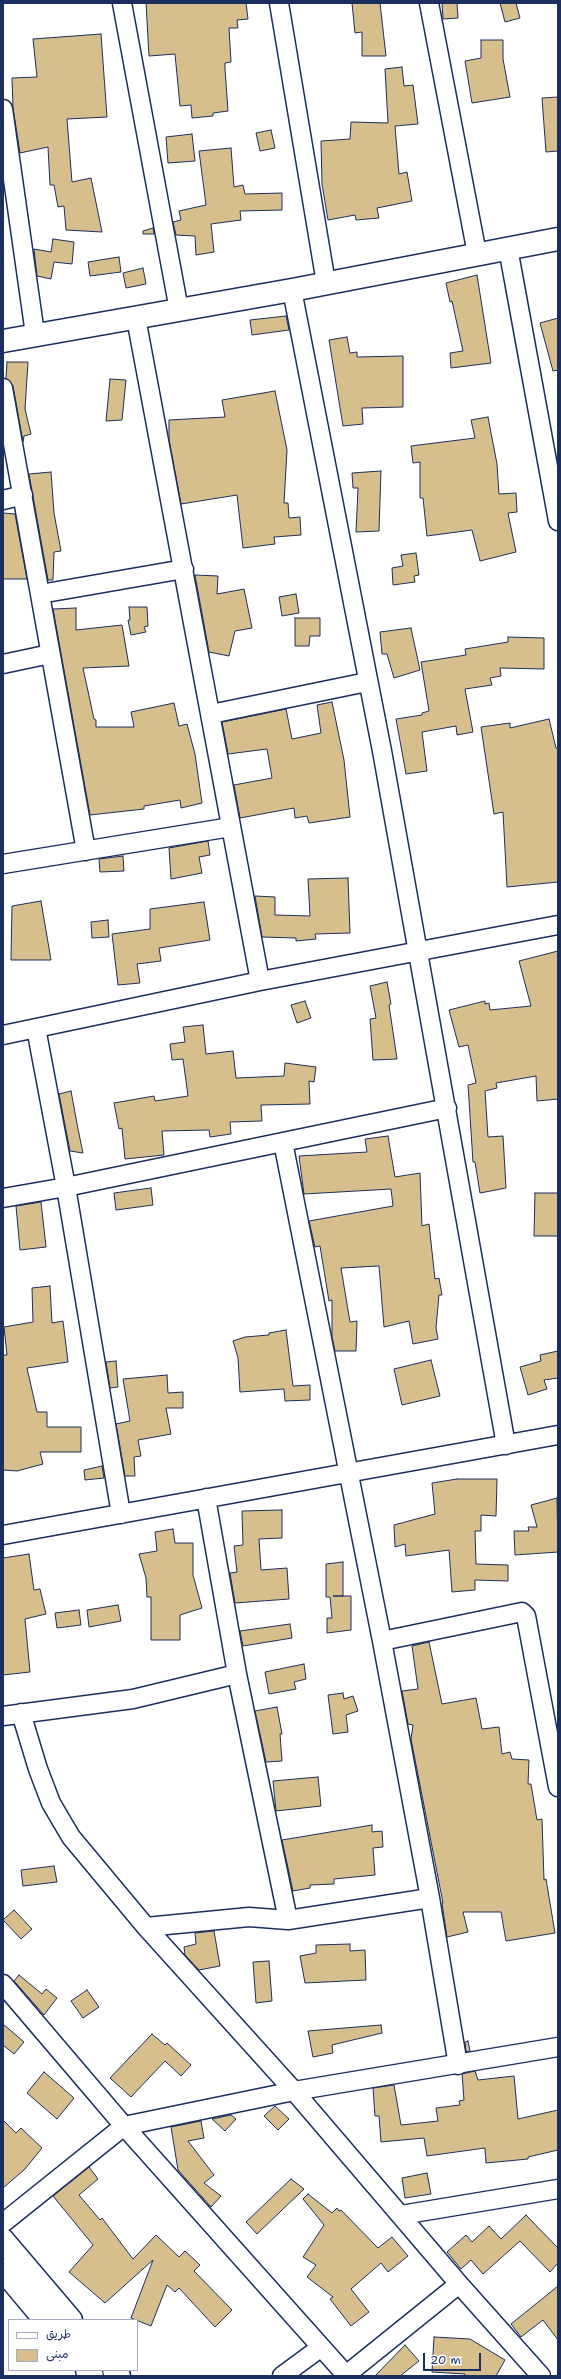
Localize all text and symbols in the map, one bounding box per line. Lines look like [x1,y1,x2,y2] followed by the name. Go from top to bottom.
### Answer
[8,2319,138,2371] legend
[46,2326,71,2342] text: طريق
[425,2345,483,2371] scale bar
[46,2346,69,2362] text: مبنى
[430,2352,461,2368] text: 20 m

